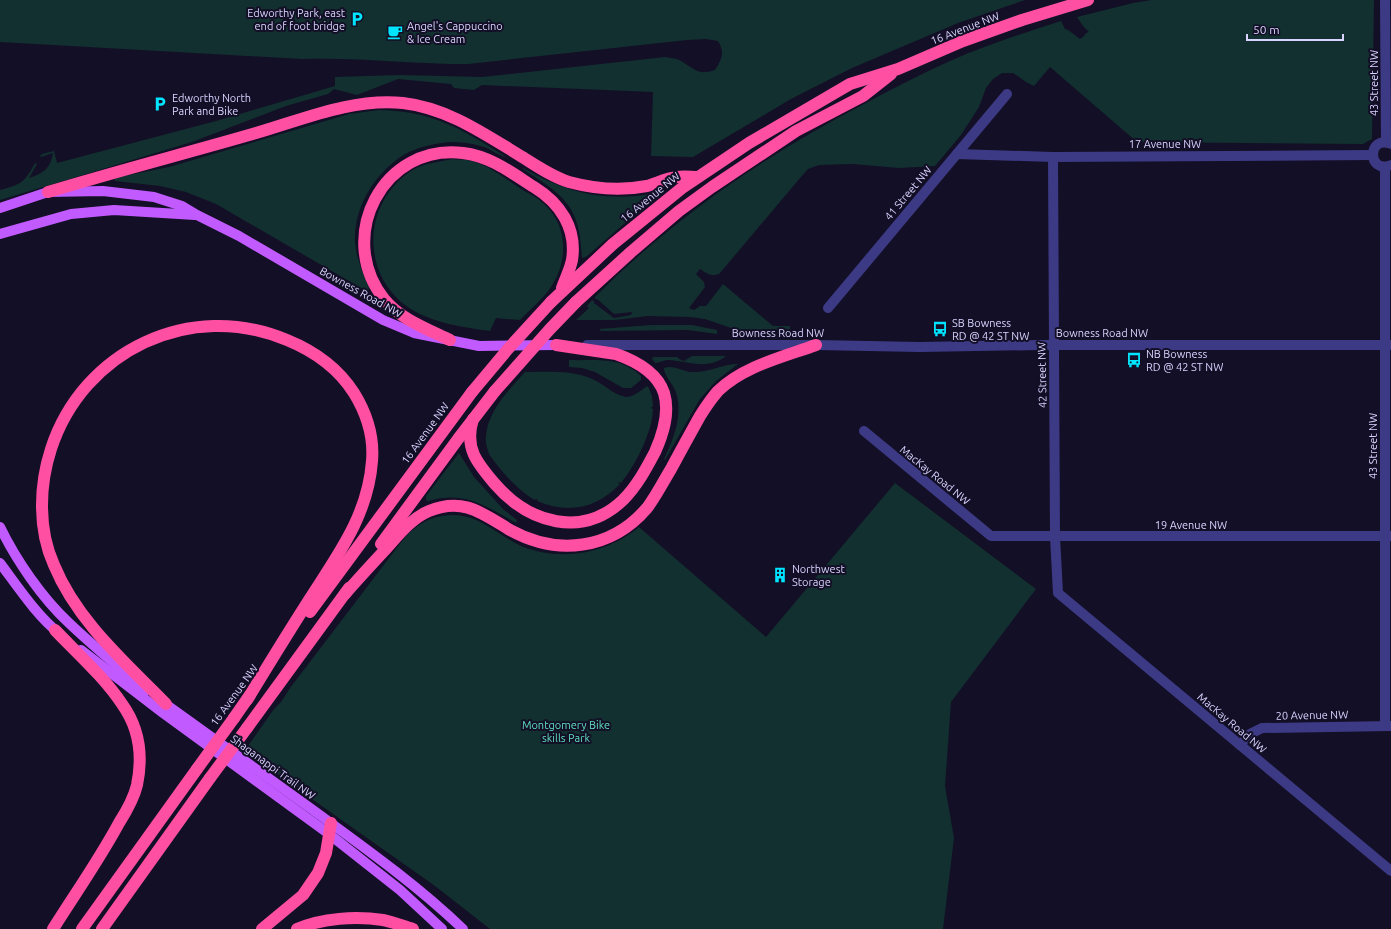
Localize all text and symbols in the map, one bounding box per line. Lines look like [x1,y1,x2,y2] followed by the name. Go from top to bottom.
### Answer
[247,7,346,32] place label: Edworthy Park, east end of foot bridge
[929,9,1001,47] street label: 16 Avenue NW
[348,10,366,28] parking icon: Edworthy Park, east end of foot bridge
[1247,16,1343,42] scale bar
[407,20,503,45] place label: Angel's Cappuccino & Ice Cream
[386,23,404,41] cafe icon: Angel's Cappuccino & Ice Cream
[1253,23,1280,36] text: 50 m
[1368,50,1380,116] street label: 43 Street NW
[172,92,251,117] place label: Edworthy North Park and Bike
[151,95,169,113] parking icon: Edworthy North Park and Bike
[1129,138,1201,150] street label: 17 Avenue NW
[882,164,934,222] street label: 41 Street NW
[618,170,682,224] street label: 16 Avenue NW
[318,264,404,320] street label: Bowness Road NW
[952,317,1029,342] place label: SB Bowness RD @ 42 ST NW
[931,320,949,338] bus stop icon: SB Bowness RD @ 42 ST NW
[732,327,824,339] street label: Bowness Road NW
[1056,327,1148,339] street label: Bowness Road NW
[1035,342,1049,408] street label: 42 Street NW
[1146,348,1223,373] place label: NB Bowness RD @ 42 ST NW
[1125,351,1143,369] bus stop icon: NB Bowness RD @ 42 ST NW
[399,400,451,466] street label: 16 Avenue NW
[1367,413,1379,479] street label: 43 Street NW
[898,443,972,507] street label: MacKay Road NW
[1155,519,1227,531] street label: 19 Avenue NW
[792,563,845,588] place label: Northwest Storage
[771,566,789,584] building icon: Northwest Storage
[208,662,260,728] street label: 16 Avenue NW
[1195,691,1269,755] street label: MacKay Road NW
[1276,708,1348,722] street label: 20 Avenue NW
[522,719,610,744] park label: Montgomery Bike skills Park
[228,732,318,802] street label: Shaganappi Trail NW

